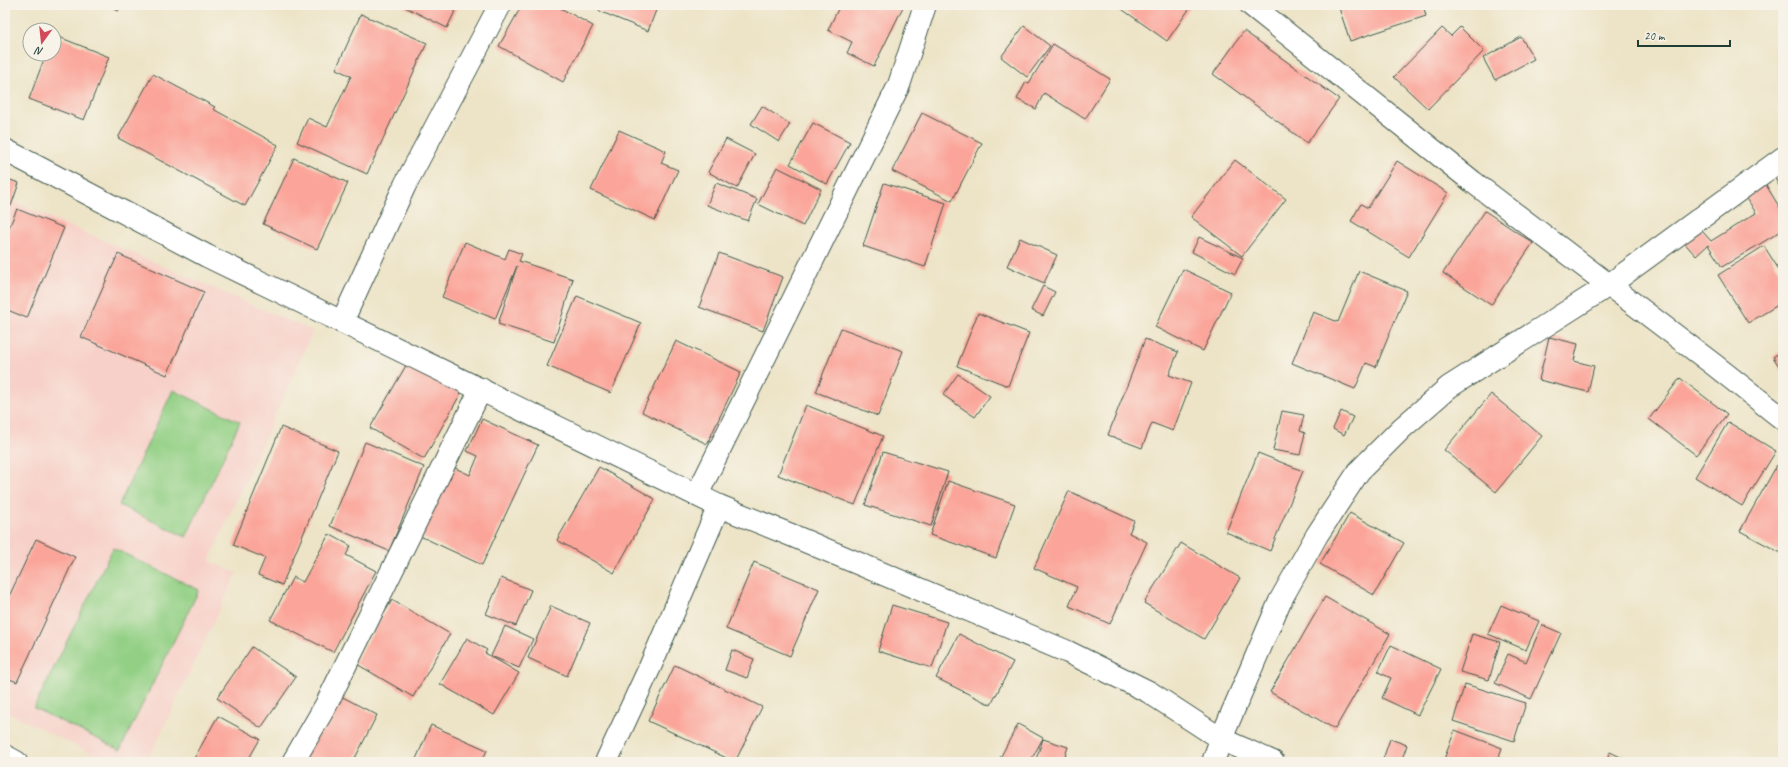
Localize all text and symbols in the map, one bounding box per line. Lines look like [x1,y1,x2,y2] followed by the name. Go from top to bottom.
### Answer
[22,22,62,62] north arrow
[1638,22,1730,48] scale bar
[1644,28,1666,44] text: 20 m
[32,43,45,59] text: N

